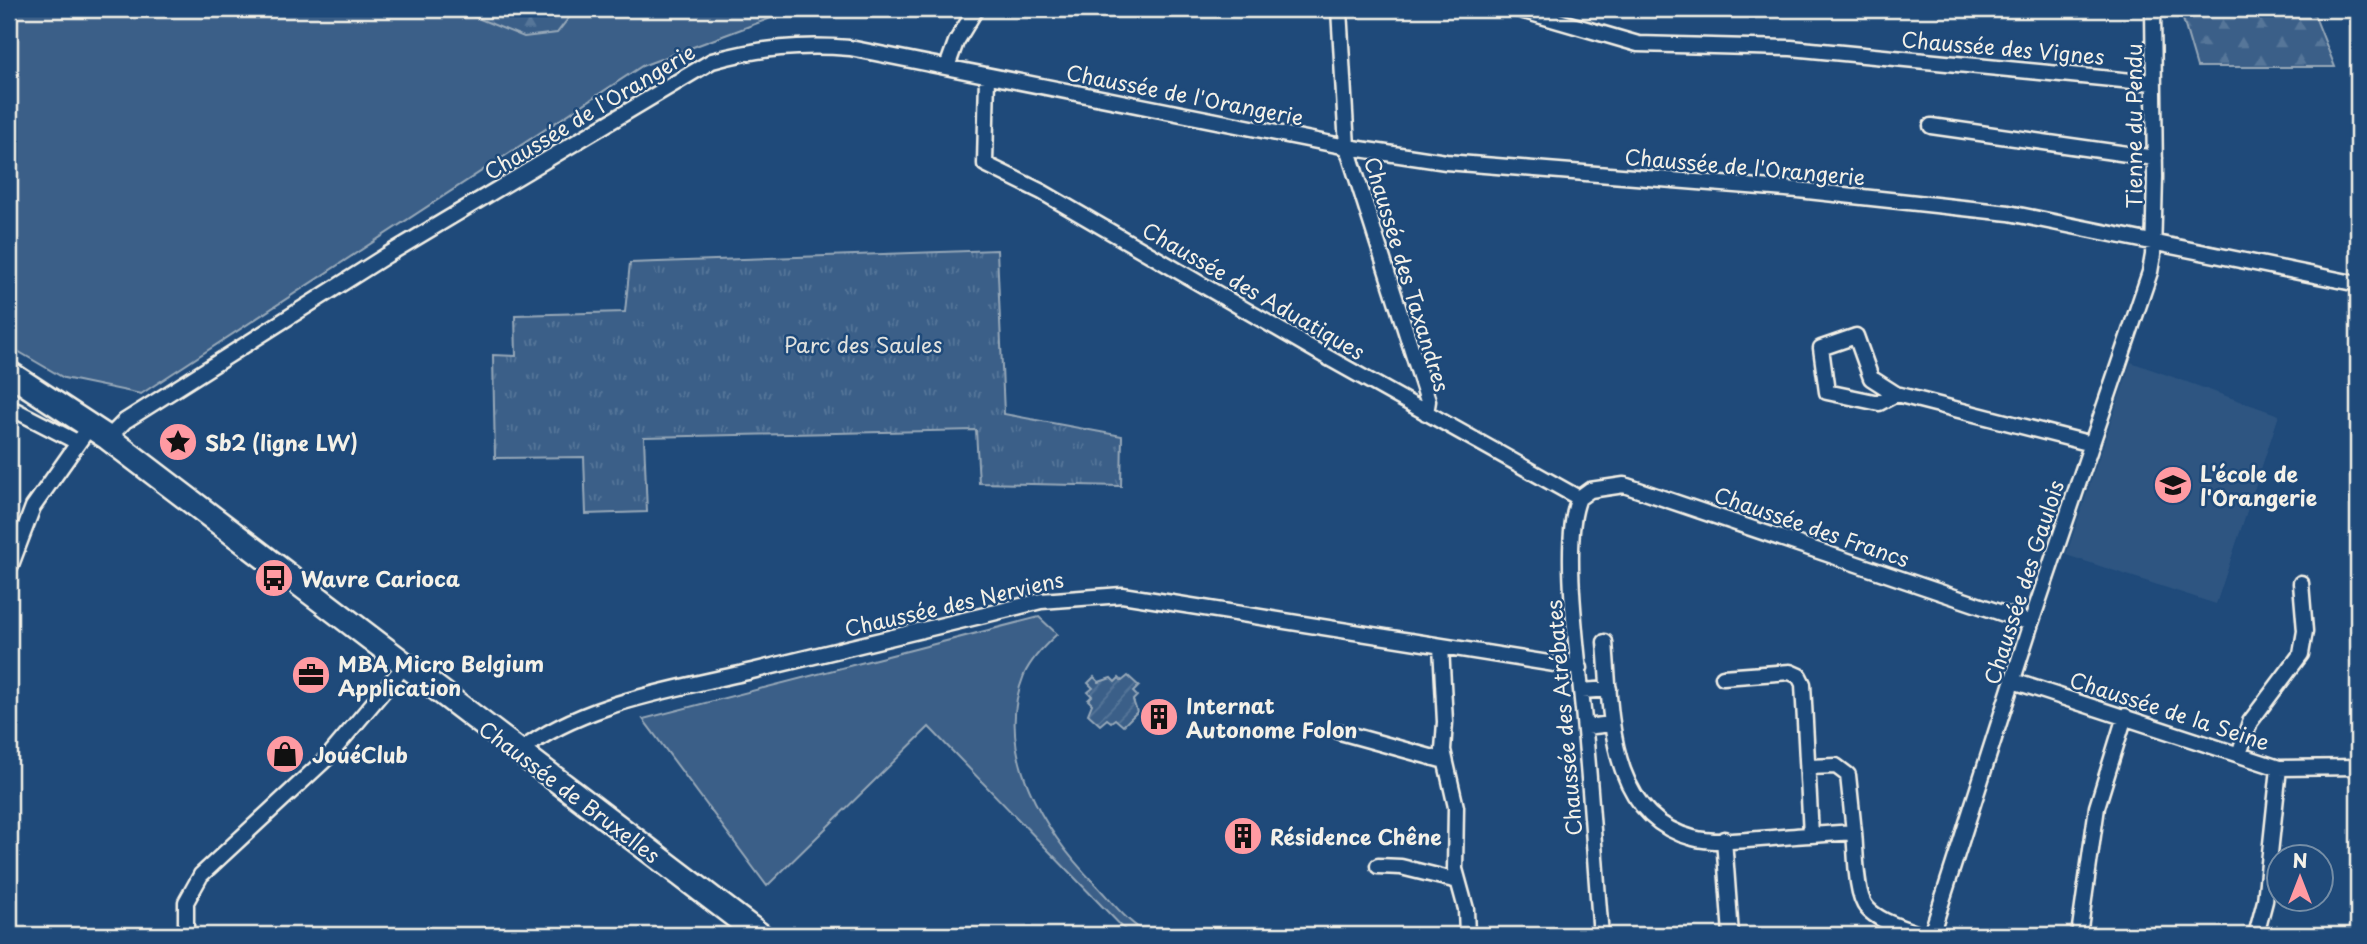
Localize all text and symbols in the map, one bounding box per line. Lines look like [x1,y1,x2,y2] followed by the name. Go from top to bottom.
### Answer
[1900,22,2106,72] street label: Chaussée des Vignes
[477,35,701,187] street label: Chaussée de l'Orangerie
[2117,43,2149,209] street label: Tienne du Pendu
[1064,55,1306,133] street label: Chaussée de l'Orangerie
[1623,140,1867,192] street label: Chaussée de l'Orangerie
[1357,153,1459,395] street label: Chaussée des Taxandres
[1137,213,1371,367] street label: Chaussée des Aduatiques
[784,328,942,360] park label: Parc des Saules
[157,421,199,463] place icon: Sb2 (ligne LW)
[205,426,358,458] place label: Sb2 (ligne LW)
[2200,457,2317,513] place label: L'école de l'Orangerie
[2152,464,2194,506] school or university icon: L'école de l'Orangerie
[1975,476,2071,688] street label: Chaussée des Gaulois
[1710,478,1914,574] street label: Chaussée des Francs
[253,557,295,599] bus stop icon: Wavre Carioca
[301,562,460,594] place label: Wavre Carioca
[841,562,1067,644] street label: Chaussée des Nerviens
[1537,599,1589,837] street label: Chaussée des Atrébates
[338,647,544,703] place label: MBA Micro Belgium Application
[290,654,332,696] office icon: MBA Micro Belgium Application
[2066,663,2274,757] street label: Chaussée de la Seine
[1186,689,1357,745] place label: Internat Autonome Folon
[1138,696,1180,738] building icon: Internat Autonome Folon
[472,712,668,870] street label: Chaussée de Bruxelles
[264,733,306,775] shop icon: JouéClub
[312,738,408,770] place label: JouéClub
[1222,815,1264,857] building icon: Résidence Chêne
[1270,820,1442,852] place label: Résidence Chêne
[2266,842,2336,912] north arrow
[2292,846,2308,874] text: N

